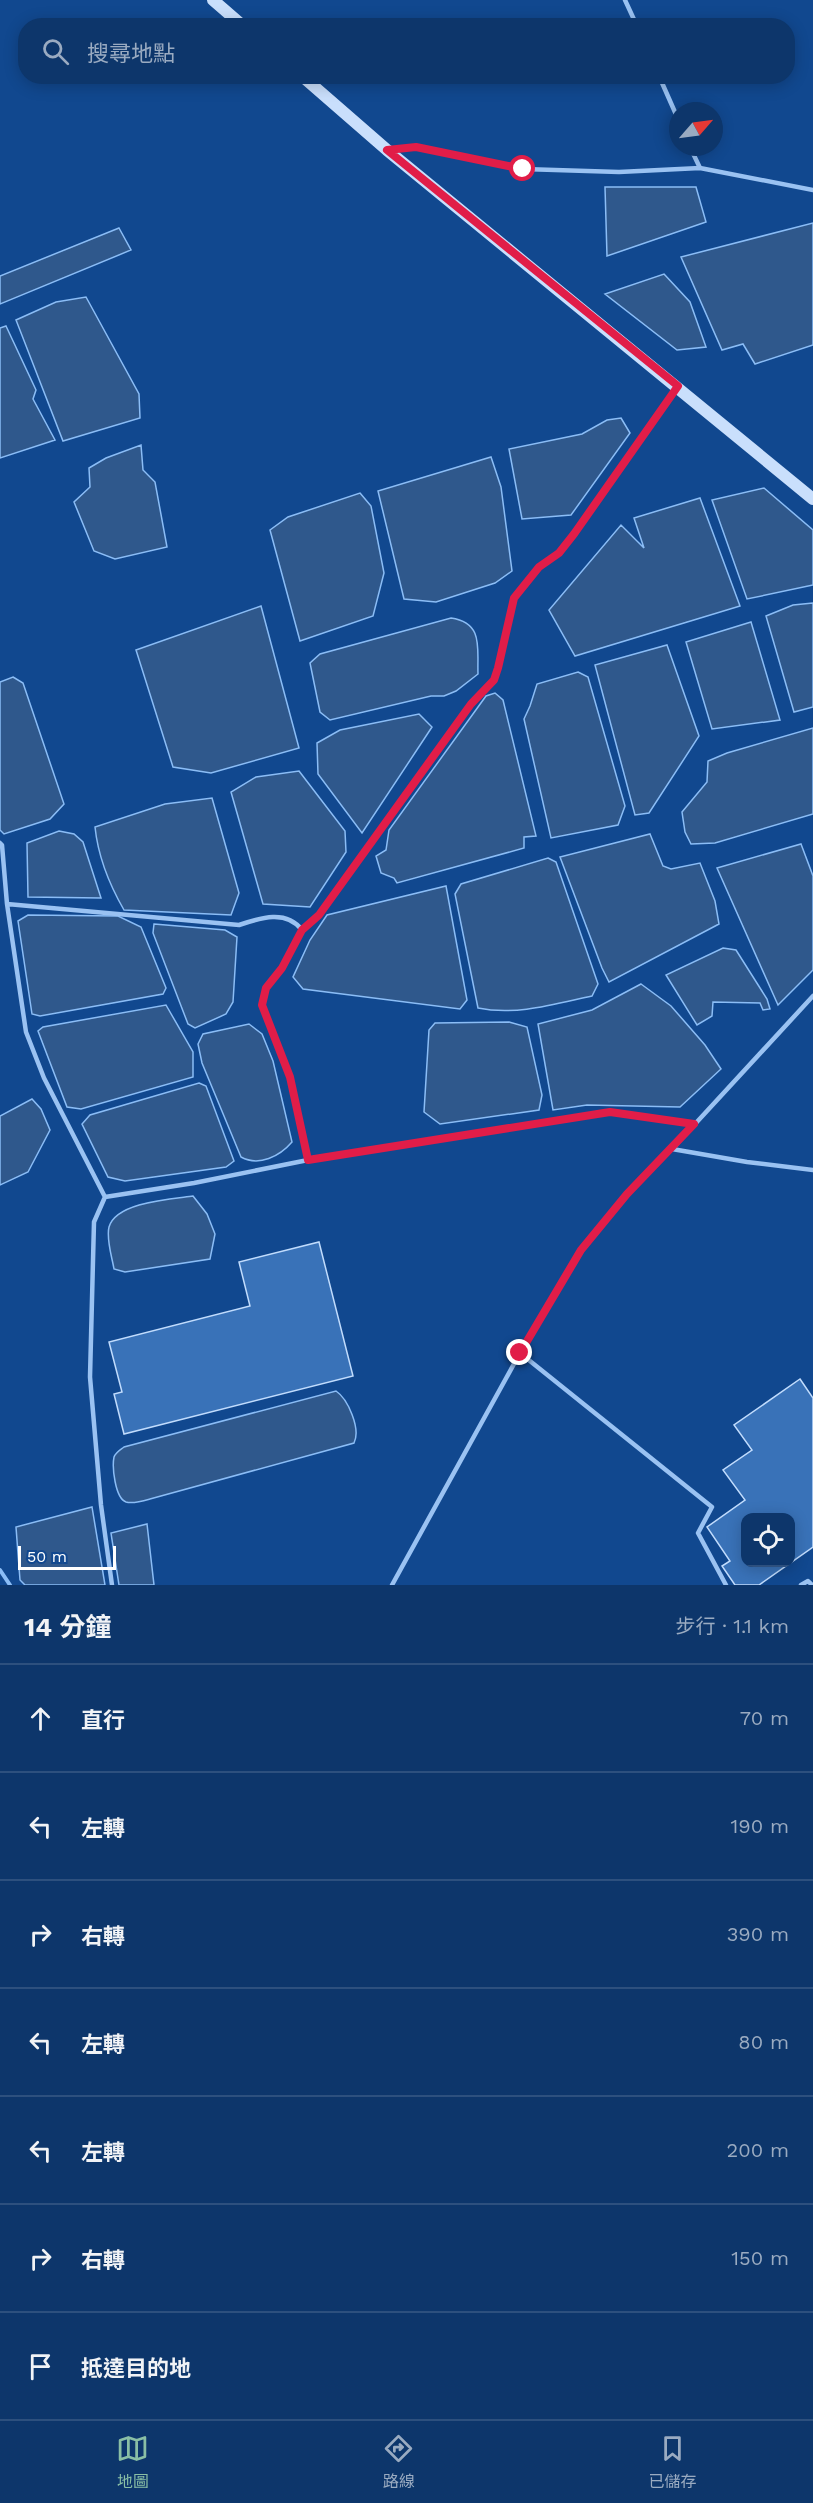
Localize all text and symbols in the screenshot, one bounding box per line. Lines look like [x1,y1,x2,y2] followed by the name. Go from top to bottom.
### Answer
[18,18,795,84] search box
[39,35,72,68] icon: search
[87,41,175,66] text: 搜尋地點
[669,102,723,156] north arrow
[509,155,535,181] route start
[506,1339,532,1365] route end
[741,1513,795,1567] map controls
[741,1513,795,1567] button: locate
[18,1543,116,1570] scale bar
[27,1547,67,1566] text: 50 m
[24,1612,111,1642] text: 14 分鐘
[675,1614,789,1638] text: 步行 · 1.1 km
[24,1702,57,1735] icon: ahead
[740,1706,789,1730] text: 70 m
[81,1708,125,1733] text: 直行
[24,1810,57,1843] icon: left
[731,1814,789,1838] text: 190 m
[81,1816,125,1841] text: 左轉
[24,1918,57,1951] icon: right
[727,1922,789,1946] text: 390 m
[81,1924,125,1949] text: 右轉
[24,2026,57,2059] icon: left
[738,2030,789,2054] text: 80 m
[81,2032,125,2057] text: 左轉
[24,2134,57,2167] icon: left
[727,2138,789,2162] text: 200 m
[81,2140,125,2165] text: 左轉
[24,2242,57,2275] icon: right
[731,2246,789,2270] text: 150 m
[81,2248,125,2273] text: 右轉
[24,2350,57,2383] icon: arrive
[81,2356,191,2381] text: 抵達目的地
[116,2432,149,2492] tab: 地圖
[382,2432,415,2492] tab: 路線
[648,2432,696,2492] tab: 已儲存

